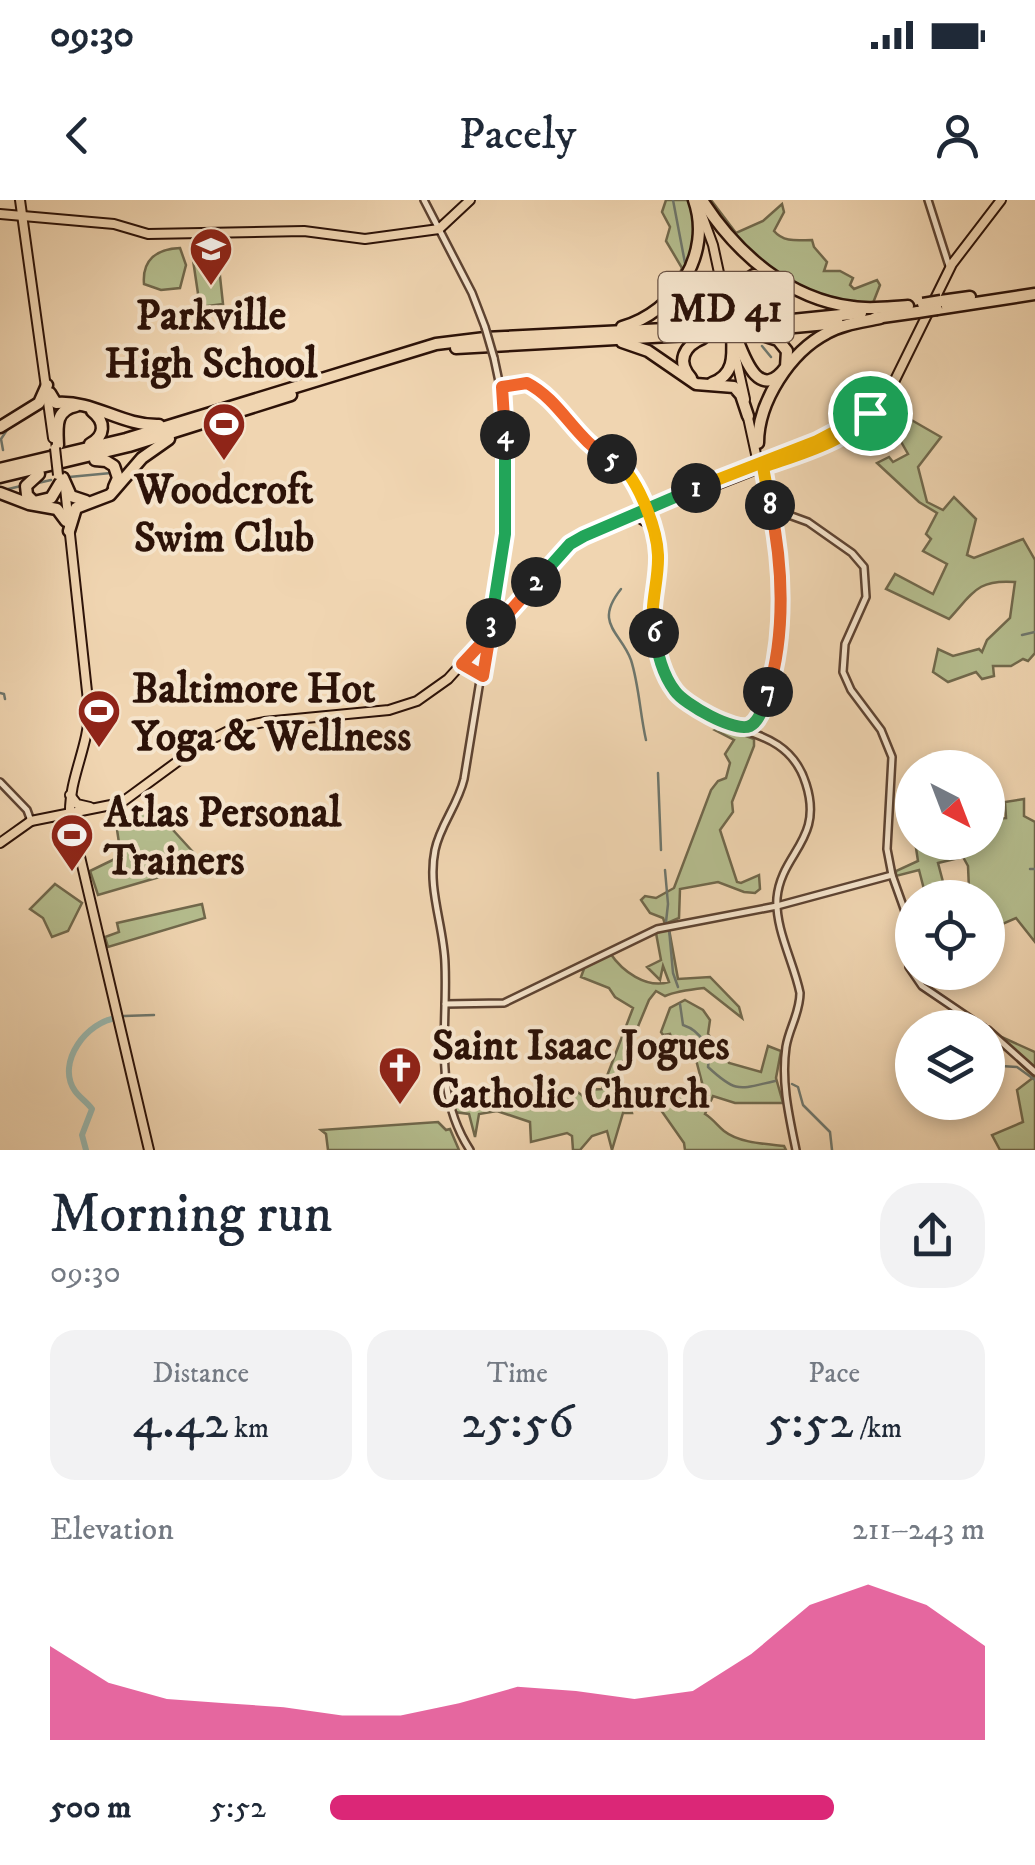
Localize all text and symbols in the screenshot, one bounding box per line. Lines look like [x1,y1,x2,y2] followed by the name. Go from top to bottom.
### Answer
[50,11,134,59] text: 09:30
[459,107,576,163] text: Pacely
[50,108,105,163] icon: back
[930,108,985,163] icon: person
[188,226,234,287] school or university icon: Parkville High School
[658,272,794,342] road number: MD 41
[105,291,319,391] place label: Parkville High School
[828,371,913,456] pin
[843,386,898,441] icon: arrive
[201,401,247,462] sports icon: Woodcroft Swim Club
[480,410,530,460] pin: 4
[497,417,513,452] text: 4
[587,434,637,484] pin: 5
[605,441,619,476] text: 5
[671,463,721,513] pin: 1
[133,465,314,565] place label: Woodcroft Swim Club
[691,470,701,505] text: 1
[745,480,795,530] pin: 8
[763,487,777,522] text: 8
[511,557,561,607] pin: 2
[529,564,543,599] text: 2
[466,598,516,648] pin: 3
[486,605,496,640] text: 3
[629,608,679,658] pin: 6
[647,615,661,650] text: 6
[131,664,411,764] place label: Baltimore Hot Yoga & Wellness
[743,667,793,717] pin: 7
[761,674,775,709] text: 7
[76,688,122,749] sports icon: Baltimore Hot Yoga & Wellness
[895,750,1005,860] north arrow
[895,750,1005,1120] map controls
[103,788,343,888] place label: Atlas Personal Trainers
[49,812,95,873] sports icon: Atlas Personal Trainers
[895,880,1005,990] button: locate
[895,1010,1005,1120] button: layers
[432,1021,730,1121] place label: Saint Isaac Jogues Catholic Church
[377,1045,423,1106] church icon: Saint Isaac Jogues Catholic Church
[50,1181,332,1250] text: Morning run
[880,1183,985,1288] button: share
[50,1253,121,1293] text: 09:30
[153,1356,249,1391] text: Distance
[487,1356,548,1391] text: Time
[808,1356,860,1391] text: Pace
[133,1391,228,1454] text: 4.42
[461,1391,574,1454] text: 25:56
[766,1391,854,1454] text: 5:52
[228,1411,269,1446] text: km
[854,1411,902,1446] text: /km
[50,1510,174,1550] text: Elevation
[852,1510,985,1550] text: 211–243 m
[50,1788,131,1828] text: 500 m
[210,1788,266,1828] text: 5:52

